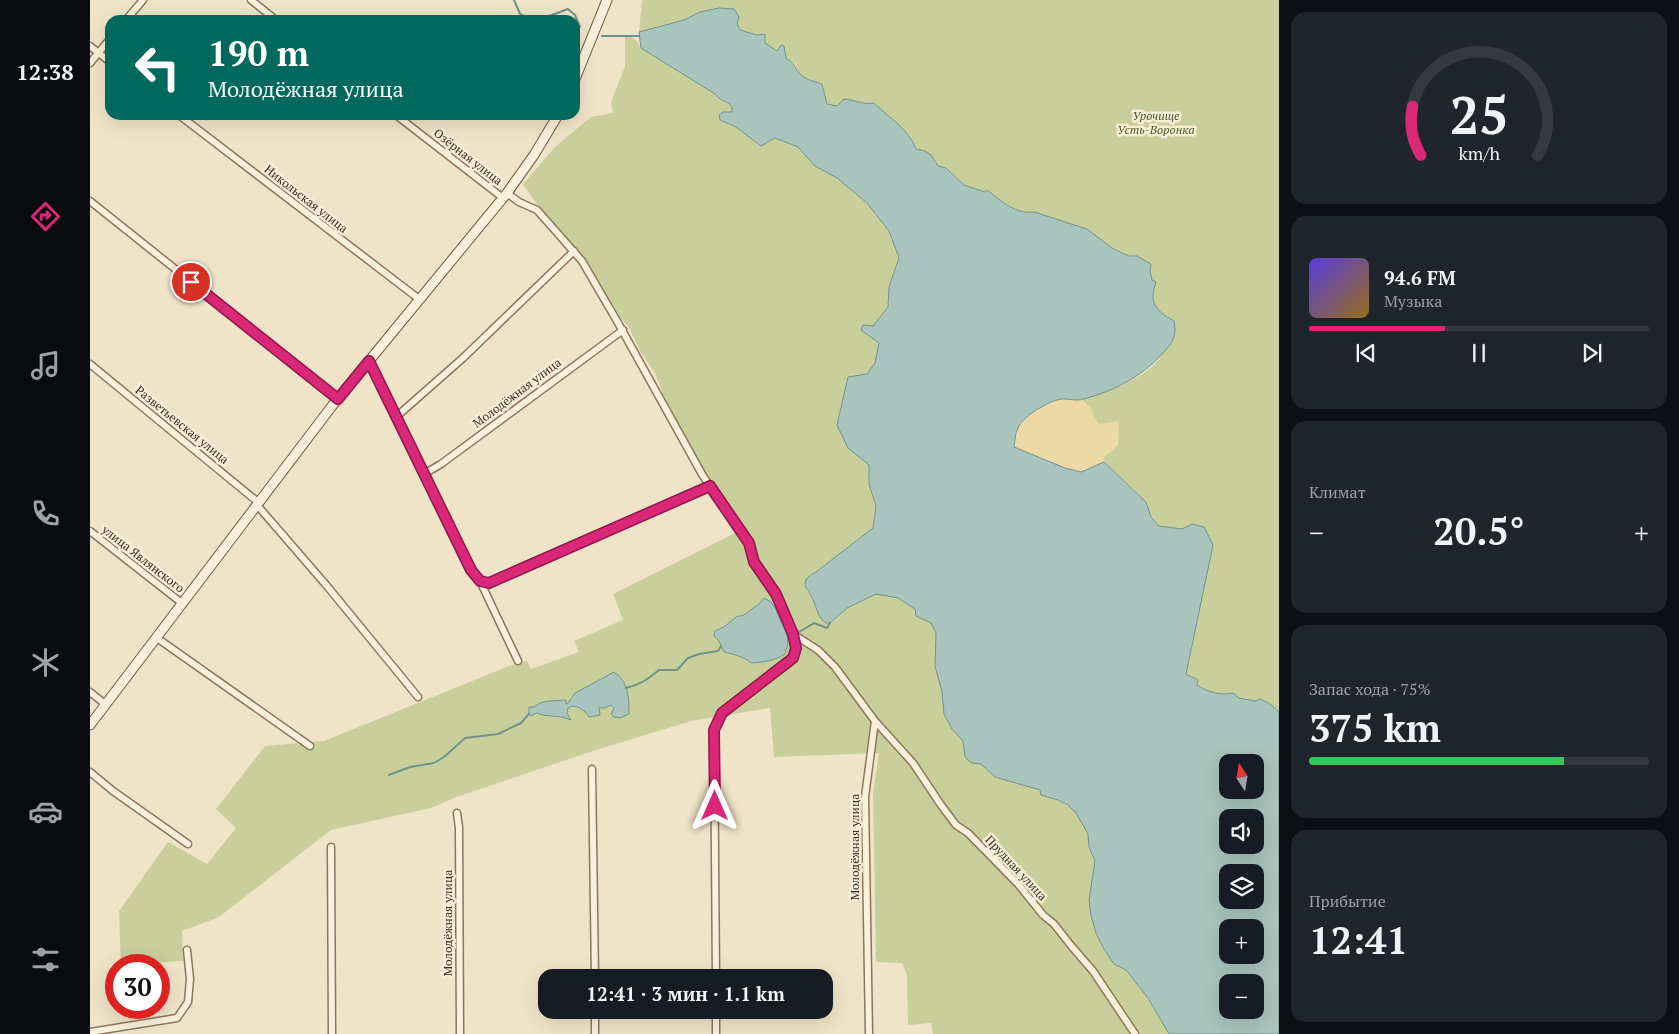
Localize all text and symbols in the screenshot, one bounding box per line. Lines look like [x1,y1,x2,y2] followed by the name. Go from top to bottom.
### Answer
[208,30,309,76] text: 190 m
[125,35,190,100] icon: left
[16,57,74,86] text: 12:38
[208,74,404,103] text: Молодёжная улица
[1450,80,1508,149] text: 25
[1117,108,1195,137] park label: Урочище Усть-Воронка
[431,125,506,188] street label: Озёрная улица
[1458,141,1500,165] text: km/h
[262,161,351,236] street label: Никольская улица
[28,199,63,234] icon: directions
[170,261,212,303] pin
[1384,265,1456,290] text: 94.6 FM
[177,268,205,296] icon: arrive
[1384,290,1442,312] text: Музыка
[1352,339,1380,367] icon: previous
[1465,339,1493,367] icon: pause
[1578,339,1606,367] icon: next
[28,348,63,383] icon: music
[470,354,564,431] street label: Молодёжная улица
[133,382,232,467] street label: Разветьевская улица
[1309,481,1366,503] text: Климат
[28,496,63,531] icon: phone
[1433,506,1525,556] text: 20.5°
[1309,514,1324,551] text: −
[1634,514,1649,551] text: +
[98,521,188,596] street label: улица Являнского
[28,645,63,680] icon: climate
[1309,678,1431,700] text: Запас хода · 75%
[1309,703,1441,753] text: 375 km
[1219,754,1264,799] north arrow
[1219,754,1264,1019] map controls
[688,779,740,831] position arrow
[28,794,63,829] icon: car
[847,794,862,900] street label: Молодёжная улица
[1219,809,1264,854] button: sound
[982,832,1050,903] street label: Прудная улица
[1219,864,1264,909] button: layers
[440,870,455,976] street label: Молодёжная улица
[1309,890,1386,912] text: Прибытие
[1309,915,1408,965] text: 12:41
[1219,919,1264,964] button: +
[28,942,63,977] icon: filters
[105,954,170,1019] speed limit sign: 30
[1219,974,1264,1019] button: −
[586,981,785,1006] text: 12:41 · 3 мин · 1.1 km

